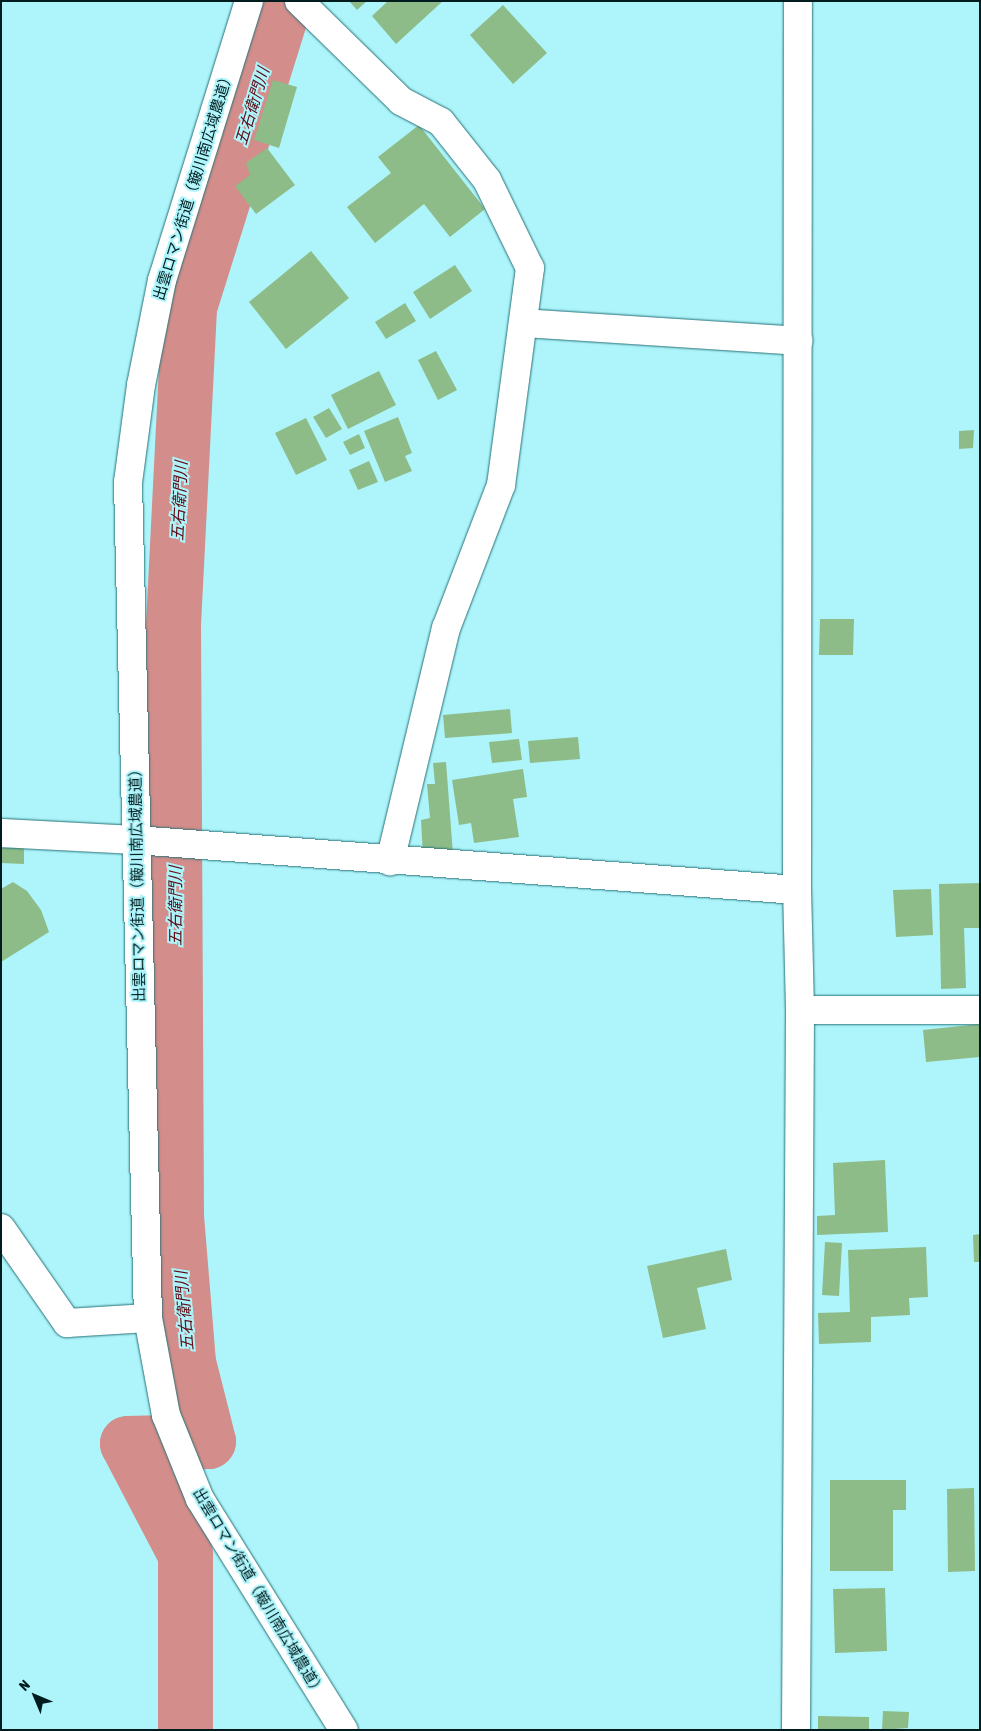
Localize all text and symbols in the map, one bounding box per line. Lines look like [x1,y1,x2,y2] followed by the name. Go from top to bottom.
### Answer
[231,65,273,147] water label: 五右衛門川
[149,68,237,302] street label: 出雲ロマン街道（簸川南広域農道）
[167,461,191,541] water label: 五右衛門川
[126,762,148,1002] street label: 出雲ロマン街道（簸川南広域農道）
[165,866,185,946] water label: 五右衛門川
[171,1270,197,1352] water label: 五右衛門川
[189,1485,329,1699] street label: 出雲ロマン街道（簸川南広域農道）
[10,1671,60,1721] north arrow
[16,1677,33,1694] text: N

